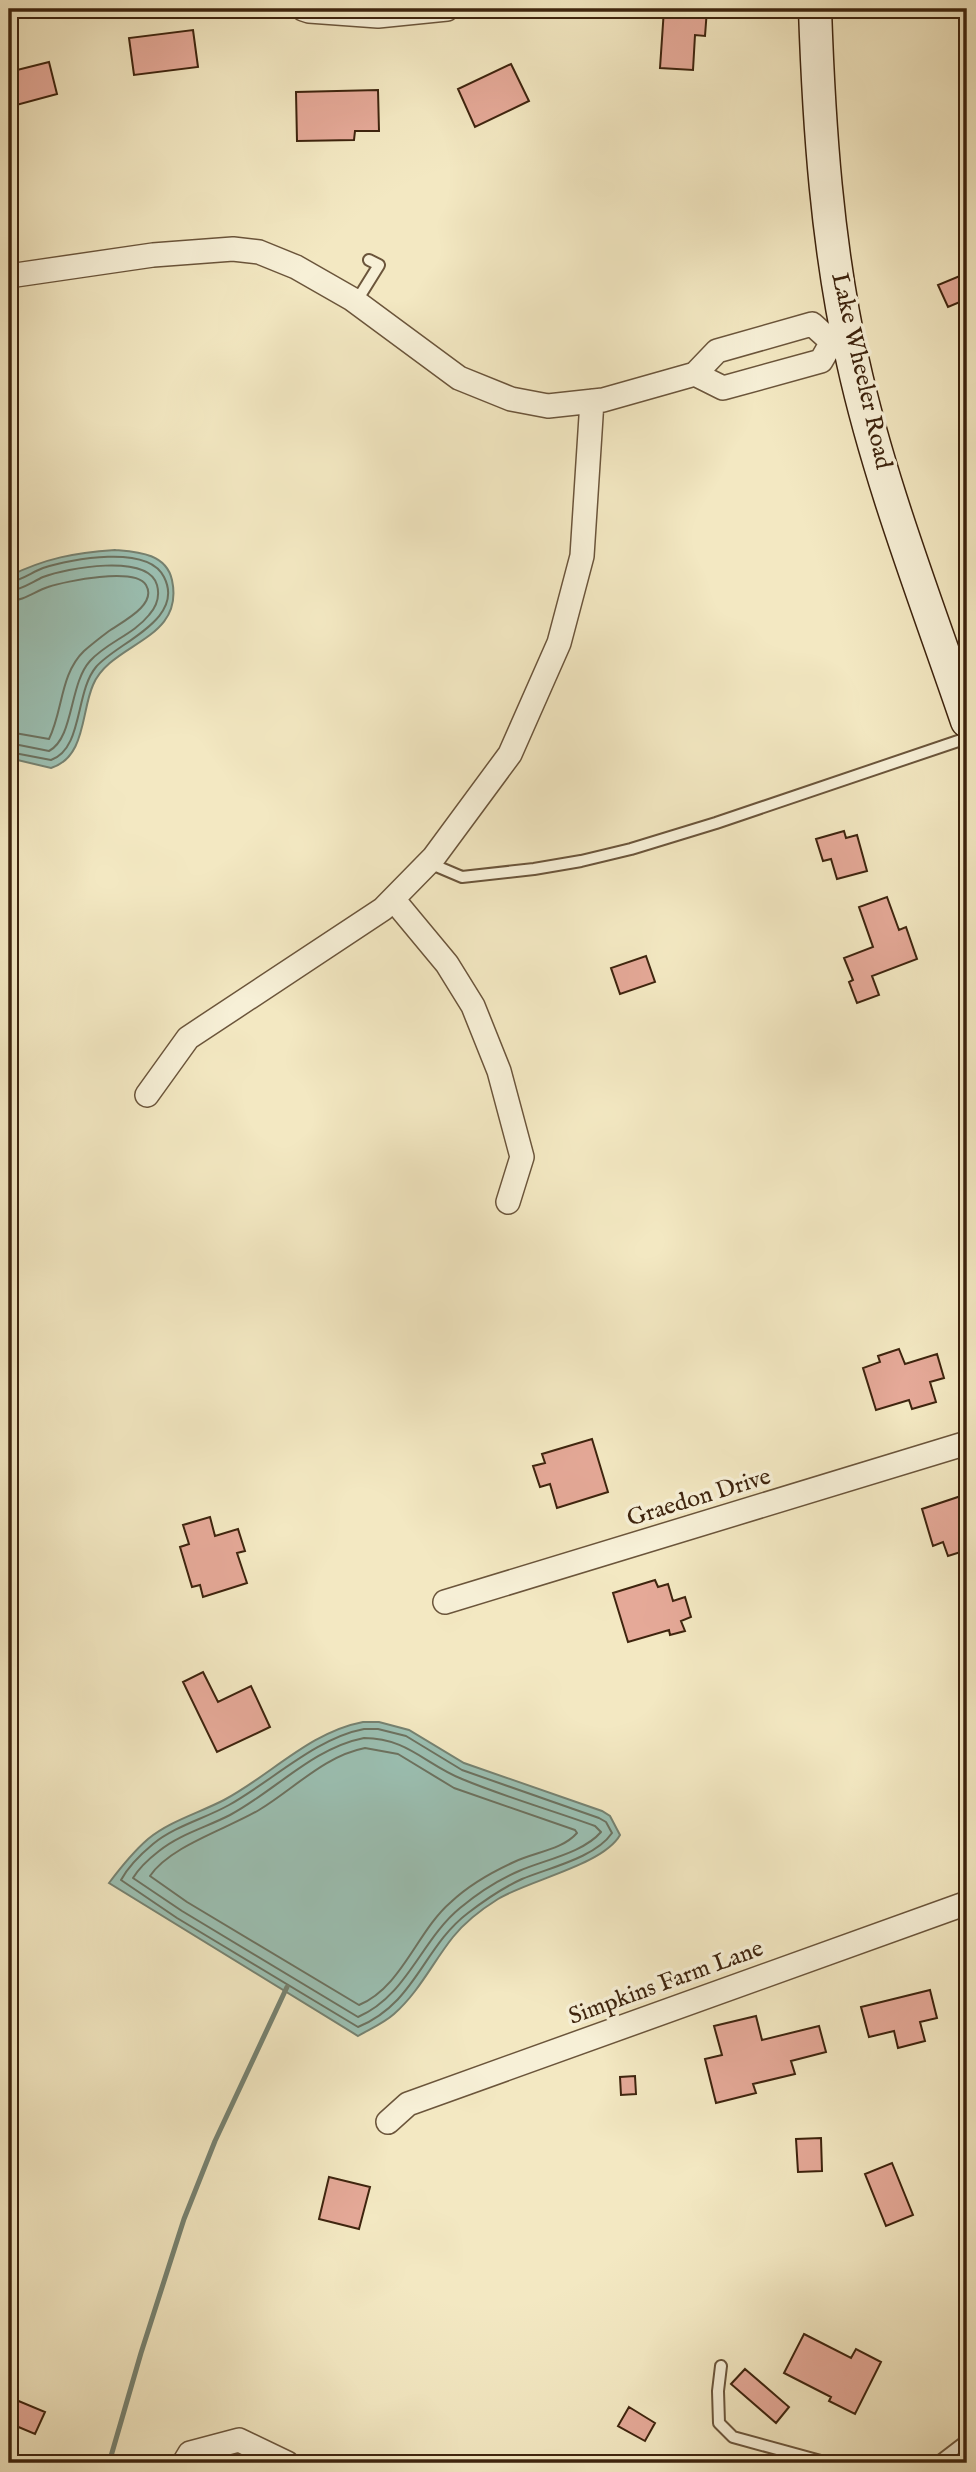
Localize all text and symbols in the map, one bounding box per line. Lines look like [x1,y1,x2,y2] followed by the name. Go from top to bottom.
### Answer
[823,270,899,473] street label: Lake Wheeler Road
[623,1461,775,1535] street label: Graedon Drive
[564,1933,768,2033] street label: Simpkins Farm Lane

